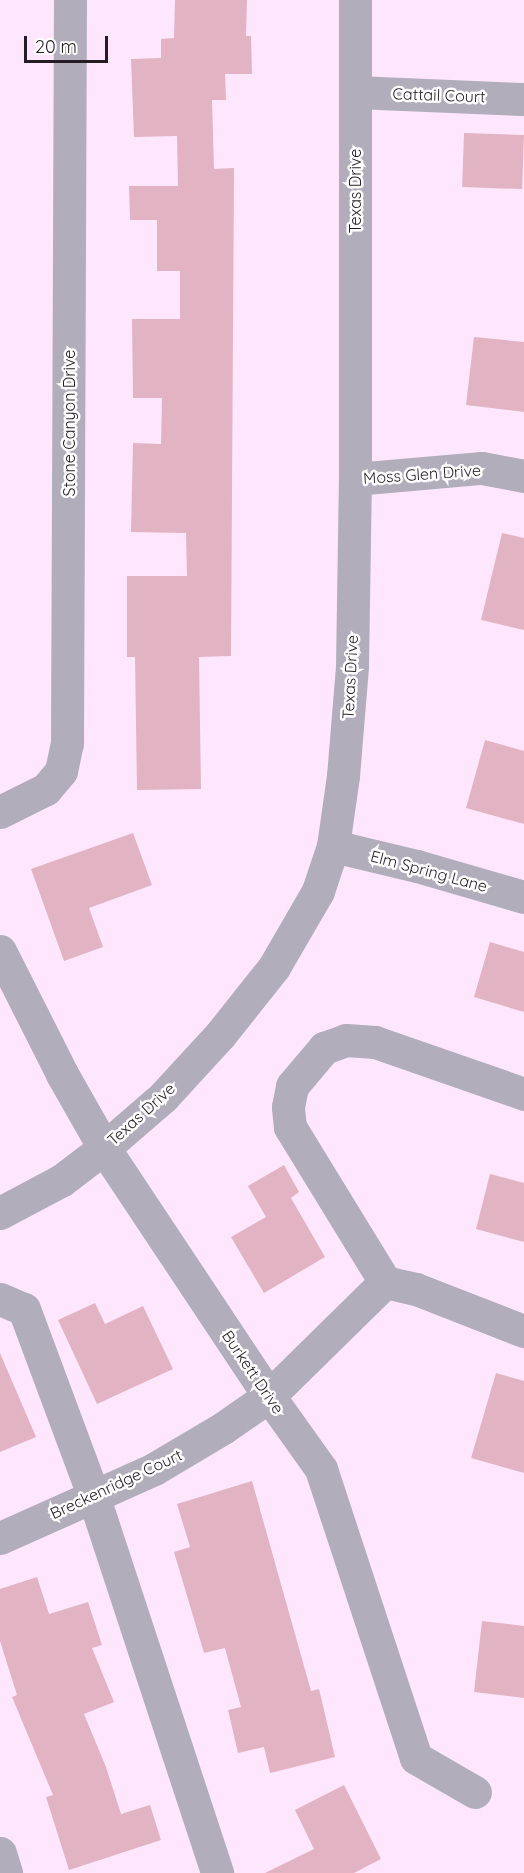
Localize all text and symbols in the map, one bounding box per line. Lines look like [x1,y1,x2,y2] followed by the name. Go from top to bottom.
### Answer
[27,24,111,62] scale bar
[35,35,77,58] text: 20 m
[392,84,486,106] street label: Cattail Court
[345,149,365,233] street label: Texas Drive
[59,350,79,496] street label: Stone Canyon Drive
[362,460,482,488] street label: Moss Glen Drive
[338,634,362,720] street label: Texas Drive
[369,846,489,896] street label: Elm Spring Lane
[103,1079,179,1149] street label: Texas Drive
[218,1327,288,1417] street label: Burkett Drive
[47,1445,185,1523] street label: Breckenridge Court

